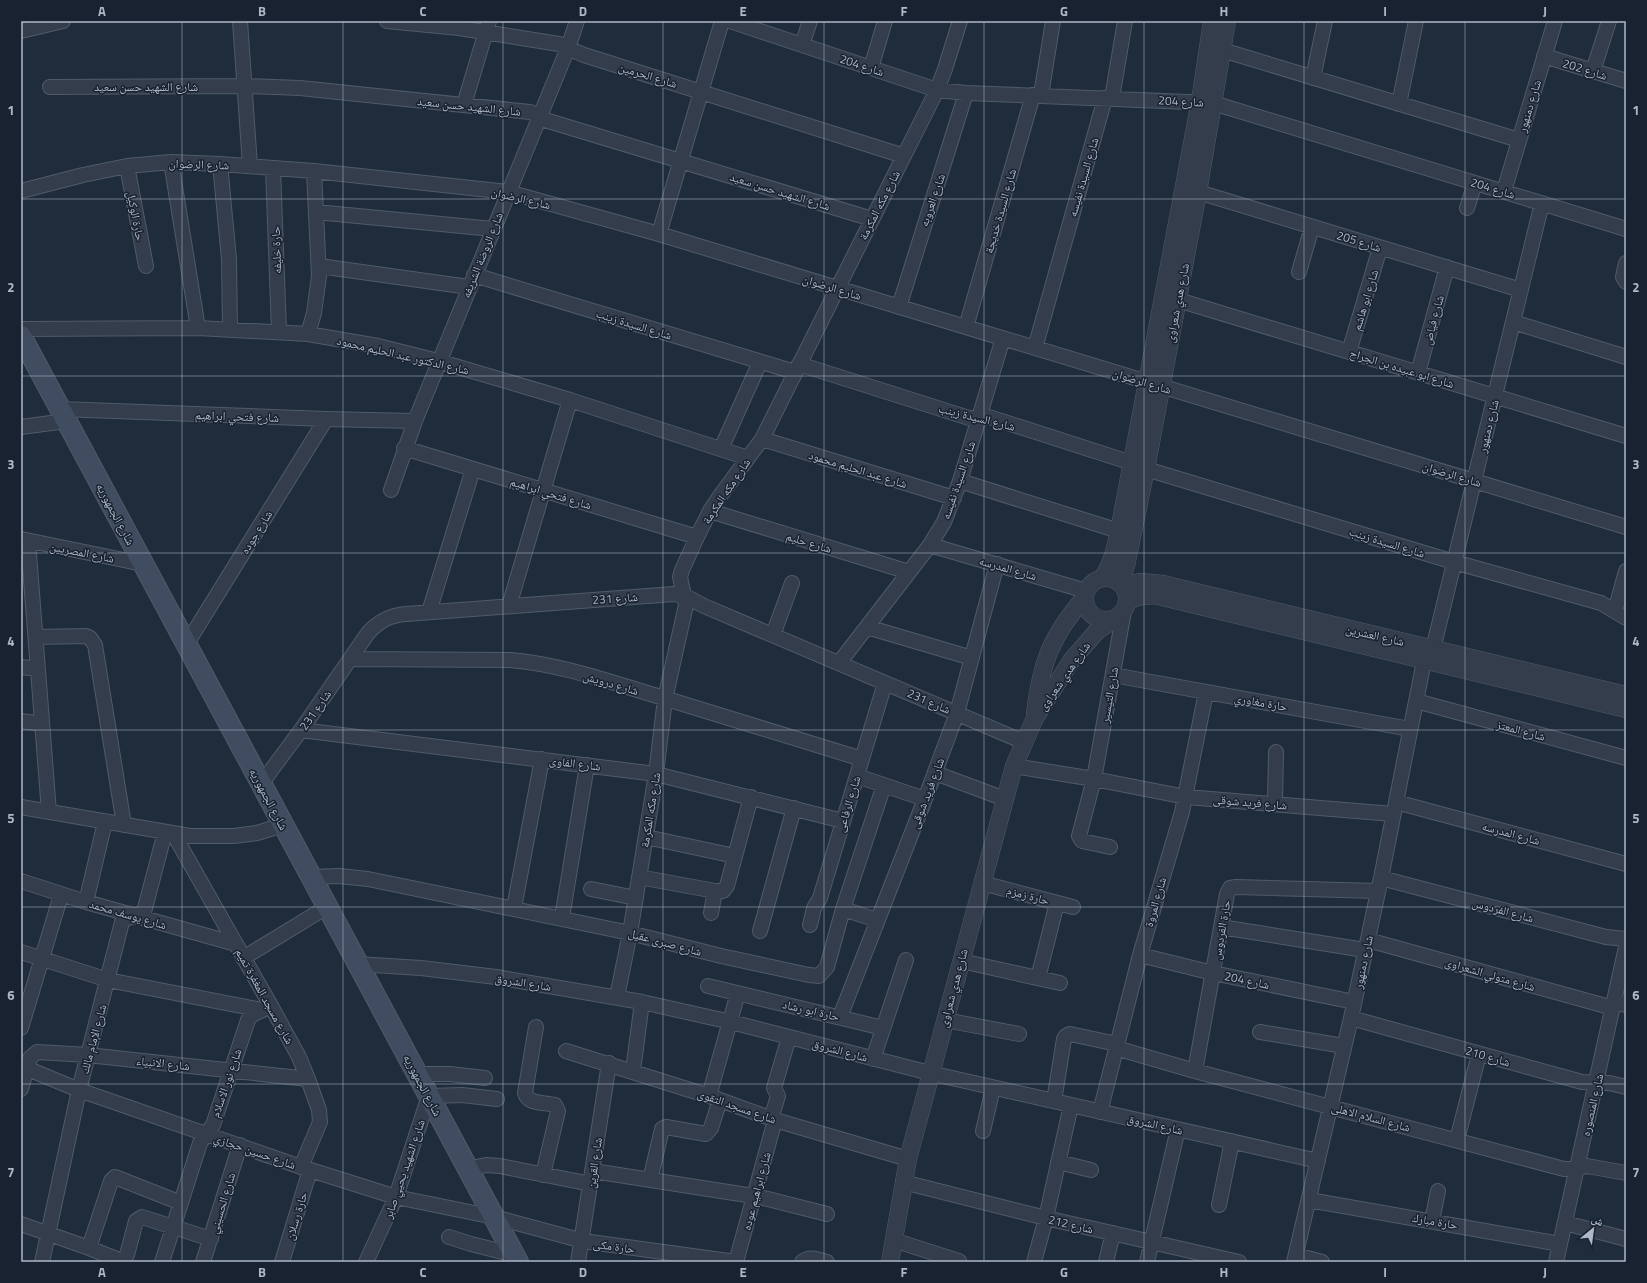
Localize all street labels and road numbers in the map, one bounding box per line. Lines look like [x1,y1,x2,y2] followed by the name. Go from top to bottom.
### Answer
[837,49,887,81] street label: شارع 204
[1560,53,1610,85] street label: شارع 202
[616,57,680,93] street label: شارع الحرمين
[94,77,198,96] street label: شارع الشهيد حسن سعيد
[1512,77,1546,136] street label: شارع دمنهور
[1158,90,1204,112] street label: شارع 204
[416,91,522,121] street label: شارع الشهيد حسن سعيد
[1063,135,1103,219] street label: شارع السيدة نفيسه
[168,153,230,175] street label: شارع الرضوان
[979,166,1021,256] street label: شارع السيدة خديجة
[727,167,833,215] street label: شارع الشهيد حسن سعيد
[853,167,905,243] street label: شارع مكه المكرمة
[914,171,950,229] street label: شارع العروبه
[1468,172,1518,204] street label: شارع 204
[489,182,553,214] street label: شارع الرضوان
[122,190,150,243] street label: حارة الوكيل
[456,209,508,301] street label: شارع الروضة الشريفه
[266,225,286,274] street label: حارة خليفه
[1334,225,1384,257] street label: شارع 205
[1160,261,1195,345] street label: شارع هدي شعراوى
[1347,267,1383,333] street label: شارع ابو هاشم
[800,269,864,305] street label: شارع الرضوان
[1417,293,1449,347] street label: شارع فياض
[594,303,674,345] street label: شارع السيدة زينب
[335,331,471,379] street label: شارع الدكتور عبد الحليم محمود
[1347,343,1457,393] street label: شارع ابو عبيده بن الجراح
[1110,363,1174,399] street label: شارع الرضوان
[1472,397,1504,456] street label: شارع دمنهور
[937,398,1017,436] street label: شارع السيدة زينب
[195,405,280,428] street label: شارع فتحي ابراهيم
[936,438,980,522] street label: شارع السيدة نفيسه
[806,445,910,493] street label: شارع عبد الحليم محمود
[697,454,755,528] street label: شارع مكه المكرمة
[1420,456,1484,492] street label: شارع الرضوان
[508,472,594,515] street label: شارع فتحي ابراهيم
[92,479,140,549] street label: شارع الجمهوريه
[235,506,277,558] street label: شارع جوده
[1347,521,1427,563] street label: شارع السيدة زينب
[784,526,834,558] street label: شارع حليم
[48,536,116,568] street label: شارع المصريين
[977,551,1039,585] street label: شارع المدرسه
[592,587,639,609] street label: شارع 231
[1344,619,1406,651] street label: شارع العشرين
[1033,637,1096,715] street label: شارع هدي شعراوى
[1095,665,1123,726] street label: شارع التيسير
[581,666,641,700] street label: شارع درويش
[904,683,954,719] street label: شارع 231
[294,686,336,734] street label: شارع 231
[1233,688,1290,717] street label: حارة مغاوري
[1493,714,1548,746] street label: شارع المعتز
[548,750,602,776] street label: شارع الفاوى
[905,755,949,831] street label: شارع فريد شوقى
[245,764,293,834] street label: شارع الجمهوريه
[635,771,665,849] street label: شارع مكه المكرمة
[830,773,866,835] street label: شارع الرفاعى
[1212,789,1288,815] street label: شارع فريد شوقى
[1480,816,1542,850] street label: شارع المدرسه
[1139,875,1171,929] street label: شارع المروة
[1004,880,1052,910] street label: حارة زمزم
[1470,893,1536,927] street label: شارع الفردوس
[87,894,169,934] street label: شارع يوسف محمد
[1206,898,1236,961] street label: حارة الفردوس
[626,923,704,961] street label: شارع صبرى عقيل
[1348,933,1378,991] street label: شارع دمنهور
[231,944,299,1048] street label: شارع مسجد المغفرة تميم
[933,946,974,1030] street label: شارع هدي شعراوى
[1442,952,1538,997] street label: شارع متولي الشعراوى
[1223,966,1271,994] street label: شارع 204
[493,968,553,996] street label: شارع الشروق
[781,994,842,1026] street label: حارة ابو رشاد
[75,1002,111,1076] street label: شارع الإمام مالك
[810,1033,870,1067] street label: شارع الشروق
[1463,1041,1513,1071] street label: شارع 210
[205,1046,247,1120] street label: شارع نور الاسلام
[399,1050,447,1120] street label: شارع الجمهوريه
[135,1051,191,1075] street label: شارع الانبياء
[1576,1072,1608,1138] street label: شارع المنصوره
[695,1084,779,1128] street label: شارع مسجد التقوى
[1329,1097,1413,1137] street label: شارع السلام الاهلى
[1125,1108,1185,1140] street label: شارع الشروق
[378,1117,431,1223] street label: شارع الشهيد يحيي صابر
[211,1128,299,1175] street label: شارع حسين حجازي
[581,1136,607,1190] street label: شارع القرين
[736,1150,776,1232] street label: شارع ابراهيم عوده
[204,1170,241,1236] street label: شارع الحسيني
[280,1189,312,1243] street label: حارة رسلان
[1411,1208,1460,1234] street label: حارة مبارك
[1047,1210,1095,1238] street label: شارع 212
[592,1234,637,1258] street label: حارة مكى

